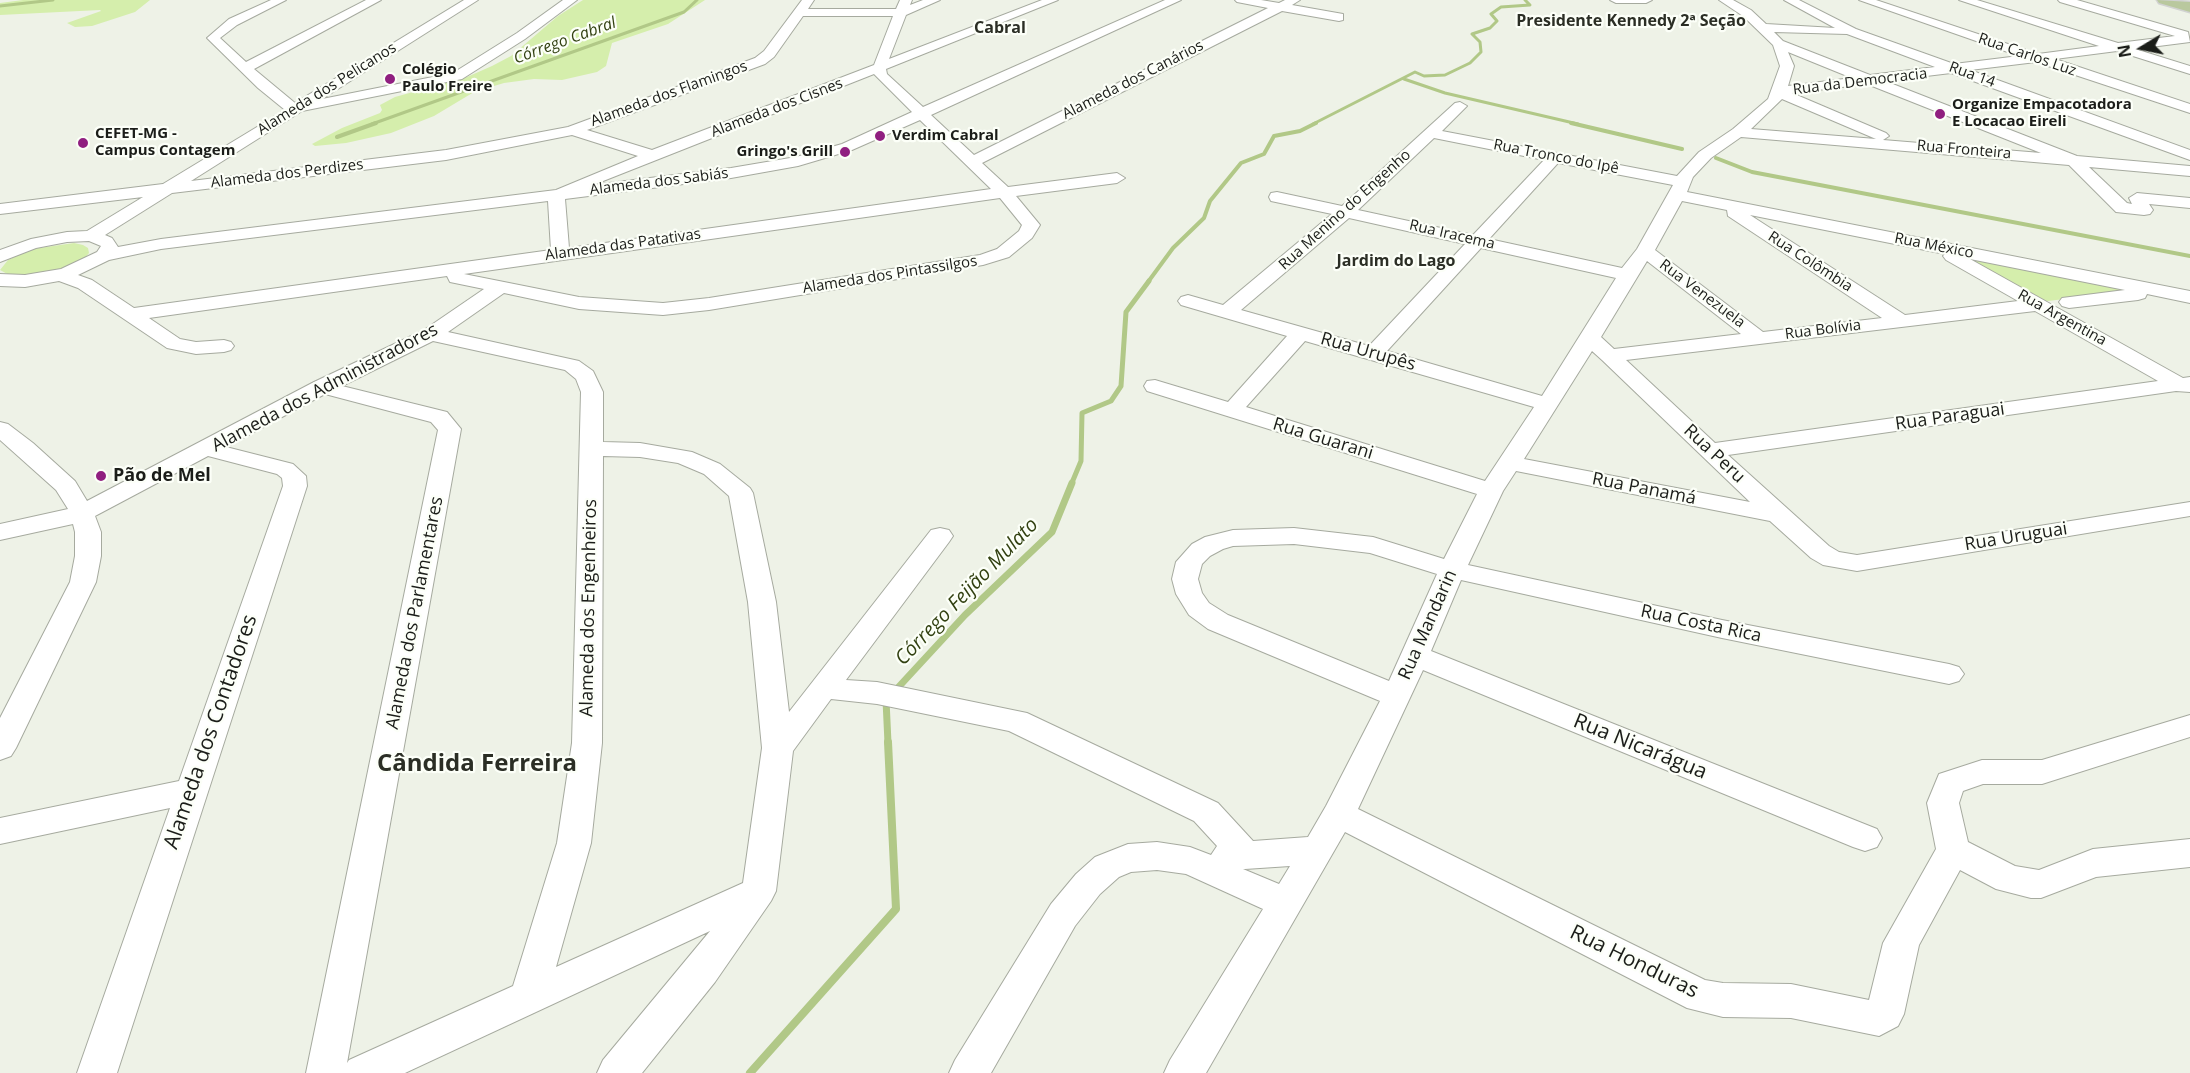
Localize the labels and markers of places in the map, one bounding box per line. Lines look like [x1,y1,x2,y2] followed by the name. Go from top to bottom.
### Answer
[402,61,492,96] place label: Colégio Paulo Freire
[383,72,397,86] marker: Colégio Paulo Freire
[1952,96,2132,131] place label: Organize Empacotadora E Locacao Eireli
[1933,107,1947,121] marker: Organize Empacotadora E Locacao Eireli
[95,125,235,160] place label: CEFET-MG - Campus Contagem
[892,127,999,145] place label: Verdim Cabral
[873,129,887,143] marker: Verdim Cabral
[76,136,90,150] marker: CEFET-MG - Campus Contagem
[736,143,833,161] place label: Gringo's Grill
[838,145,852,159] marker: Gringo's Grill
[113,465,211,487] place label: Pão de Mel
[94,469,108,483] marker: Pão de Mel

